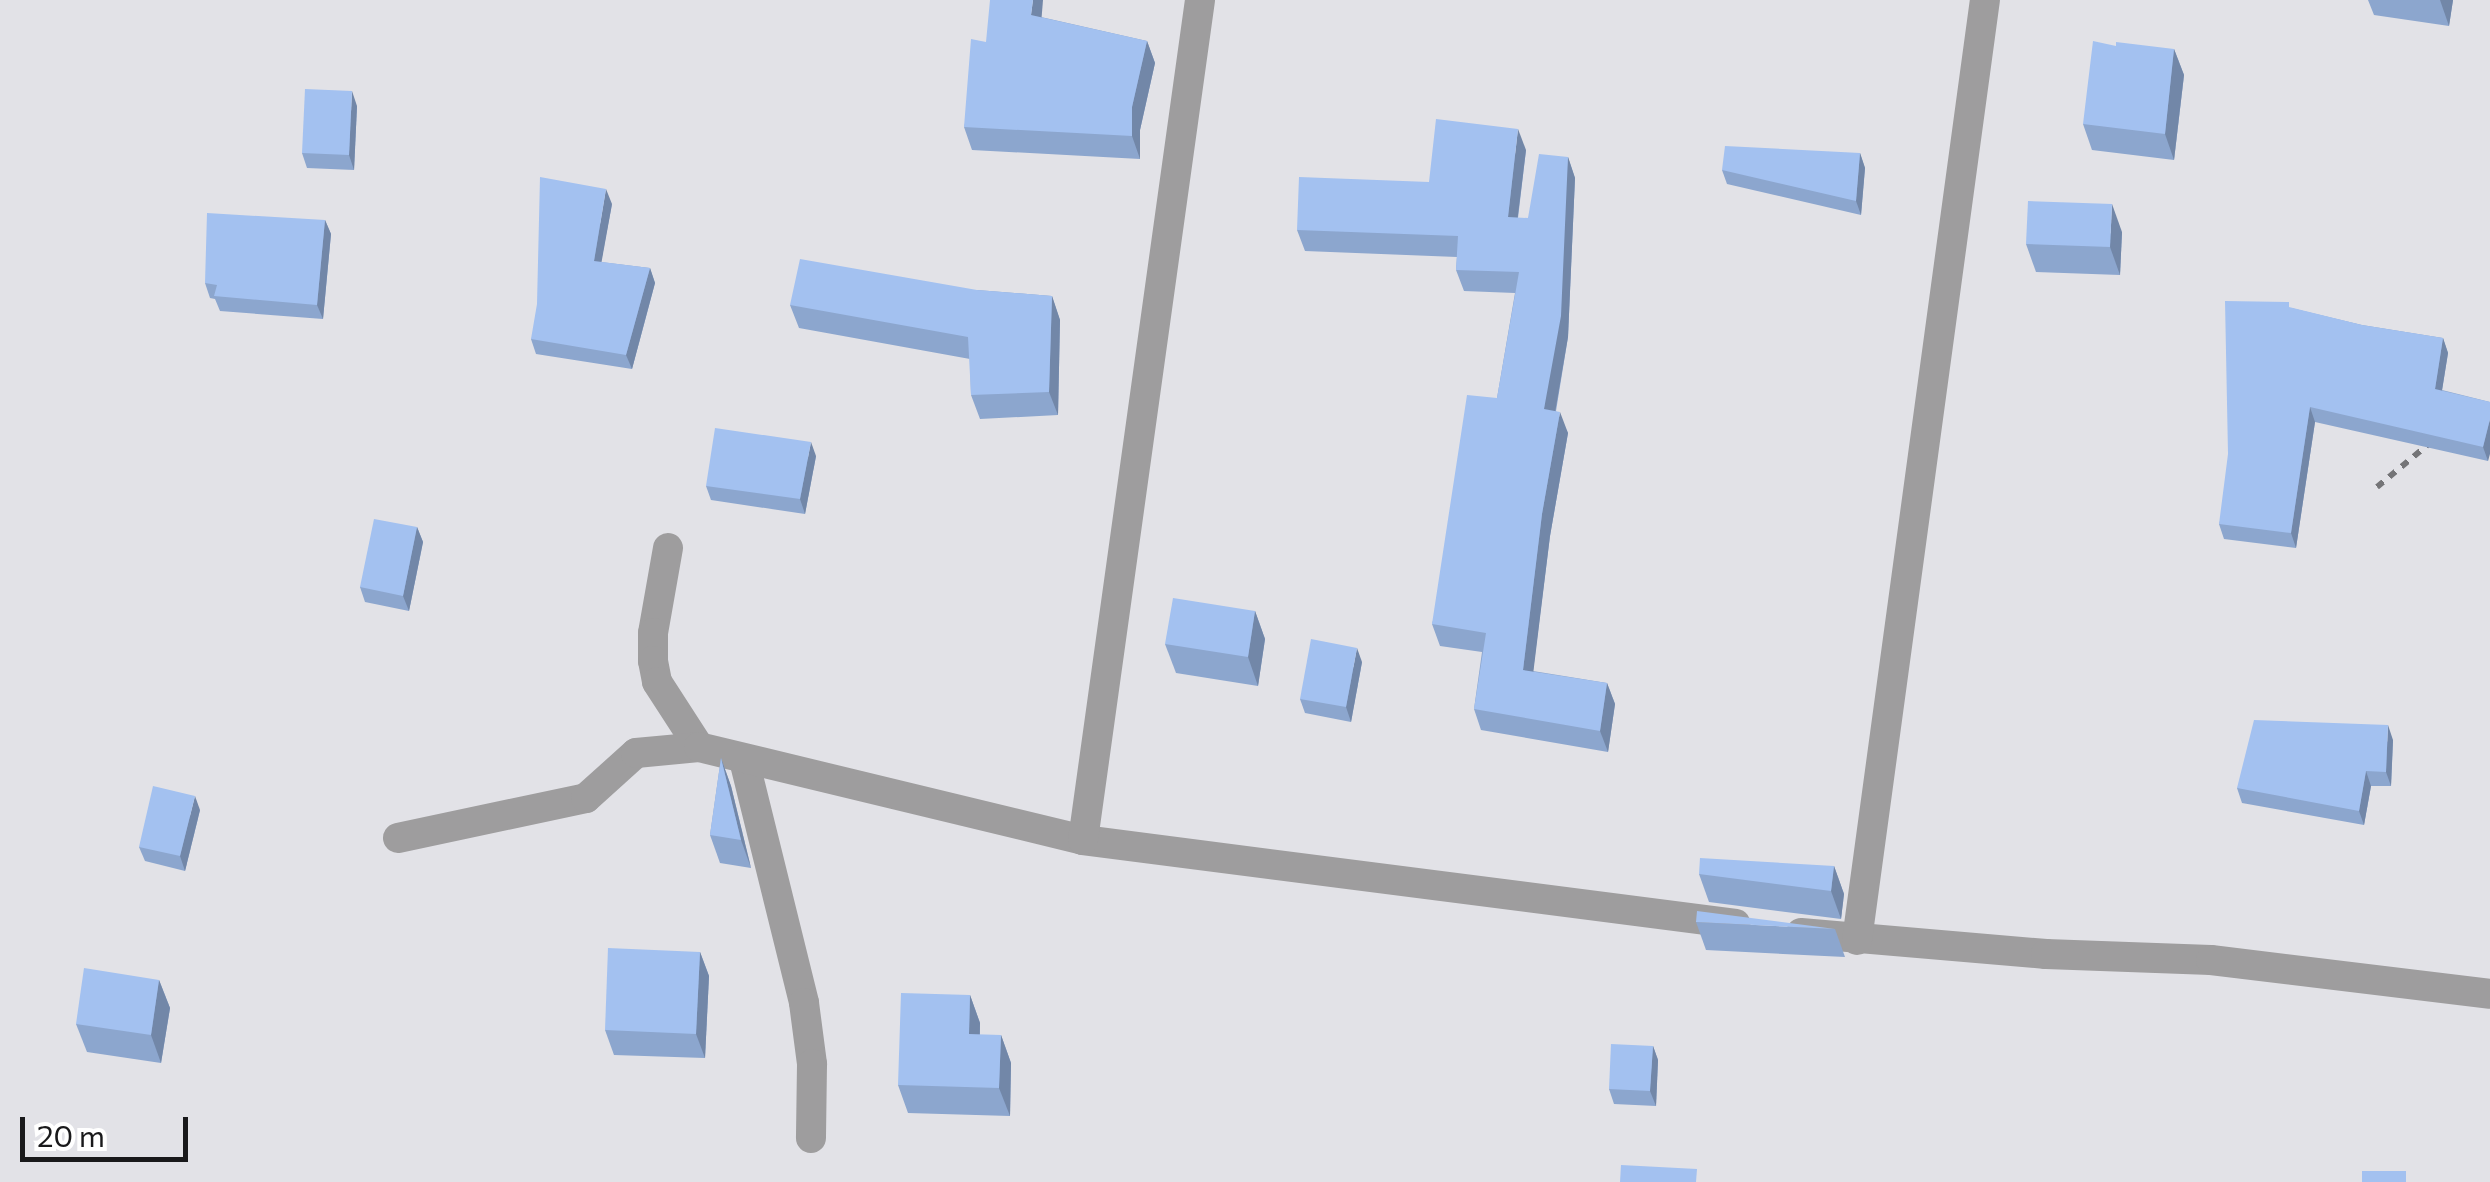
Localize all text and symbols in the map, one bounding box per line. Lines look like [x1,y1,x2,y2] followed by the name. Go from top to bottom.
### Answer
[25,1097,192,1159] scale bar
[37,1116,105,1153] text: 20 m

